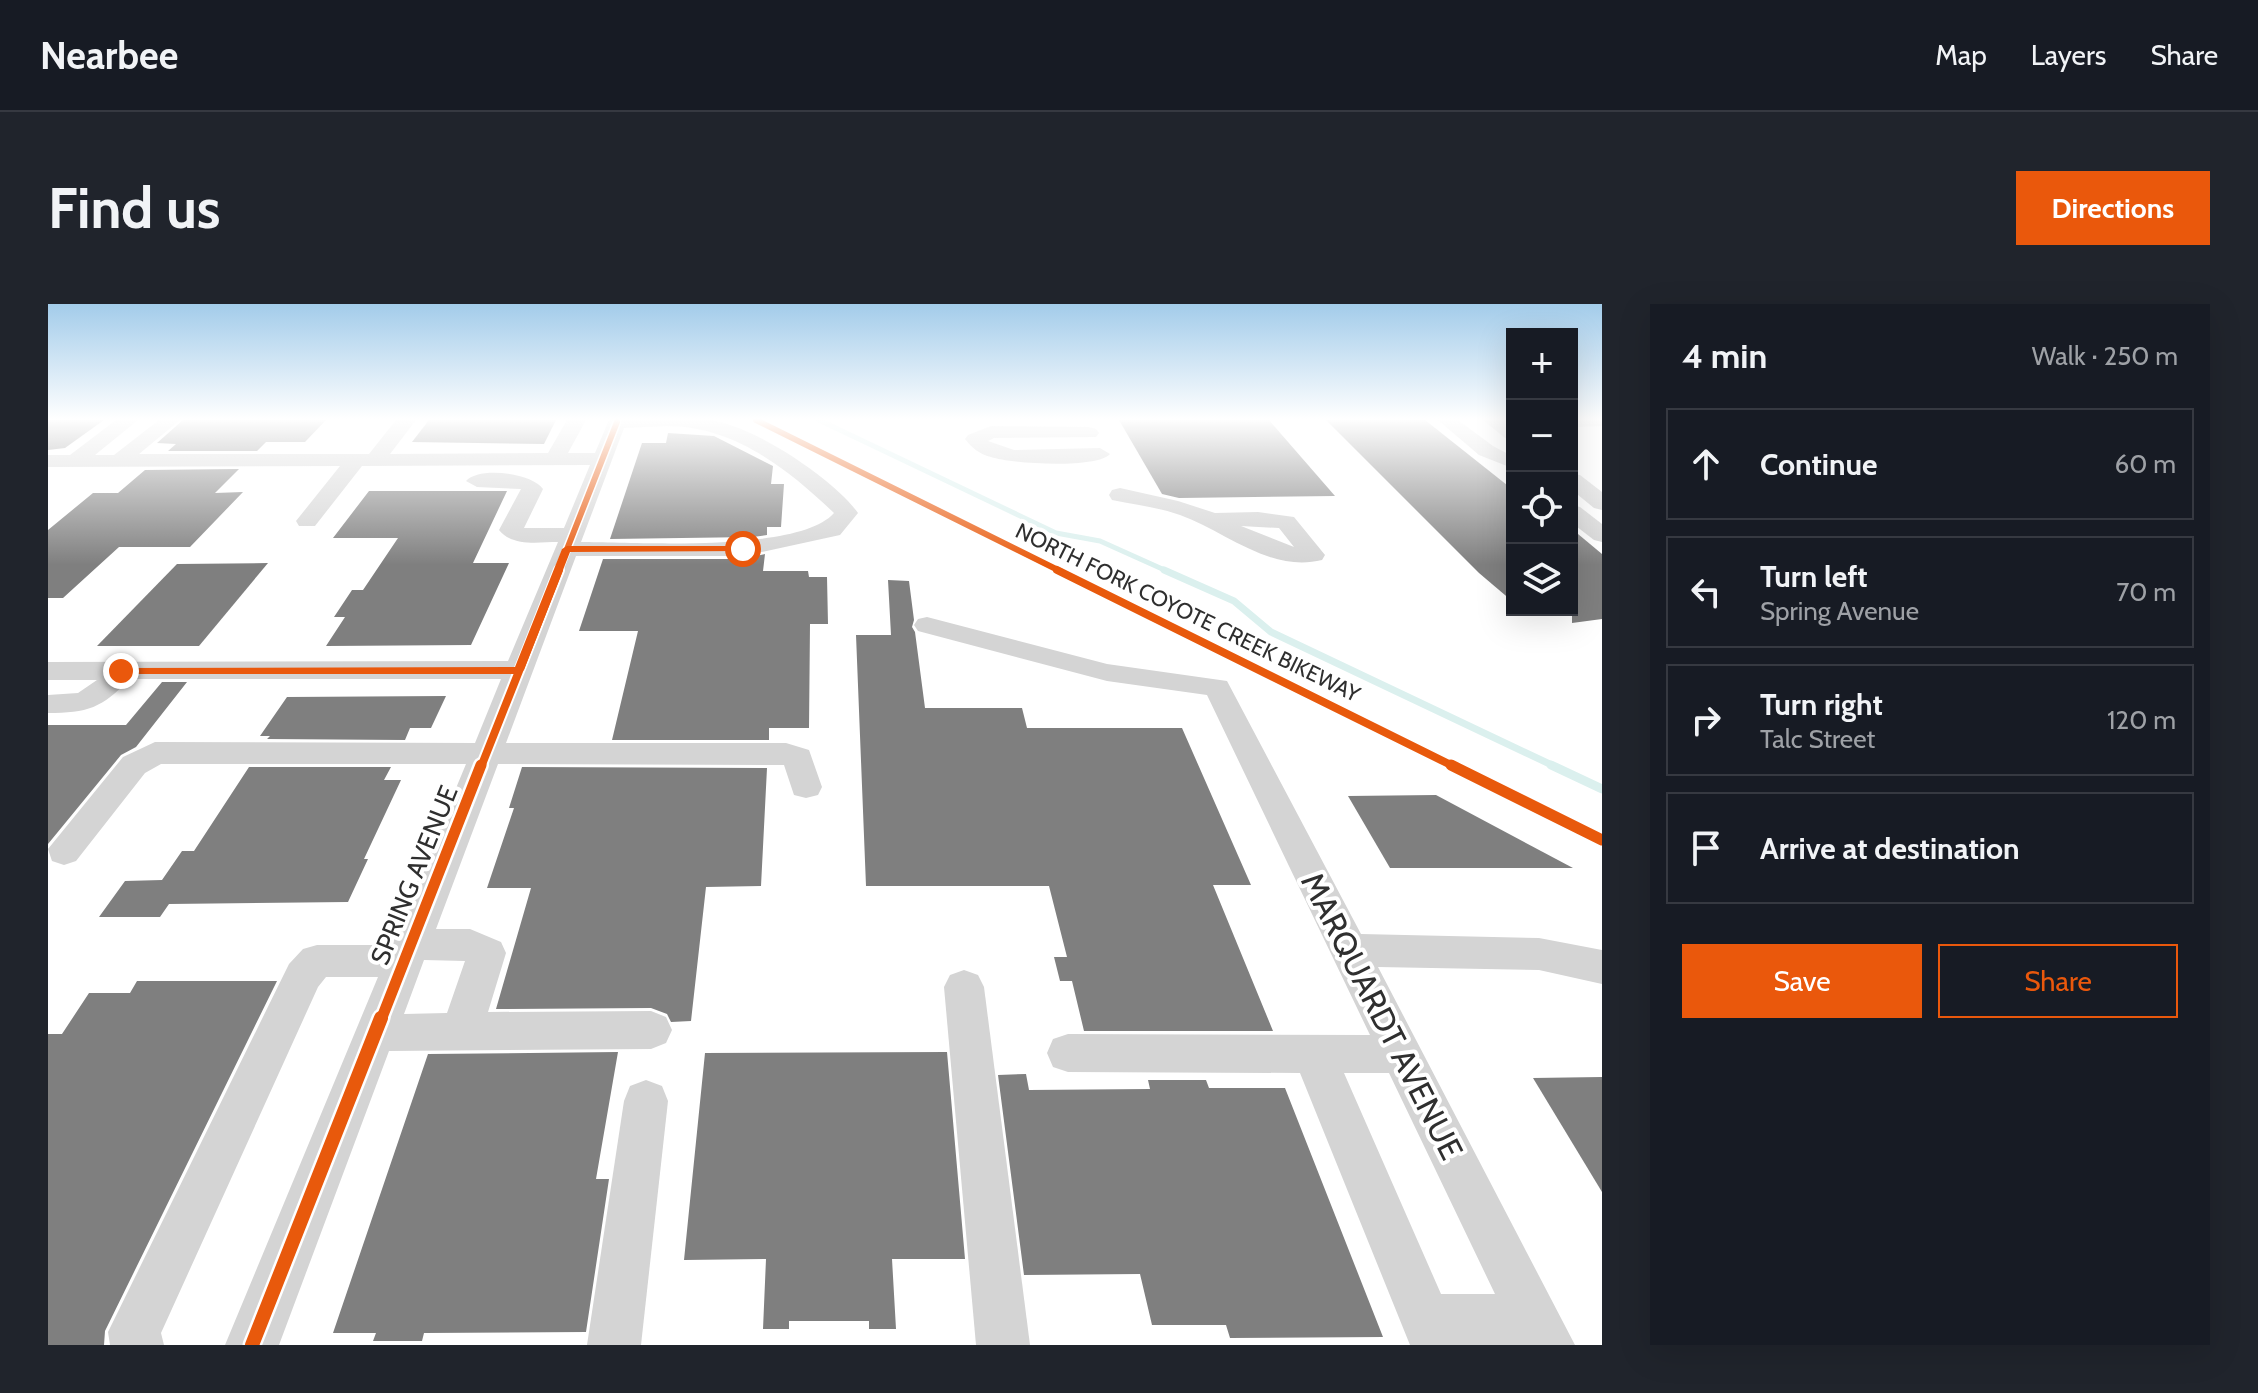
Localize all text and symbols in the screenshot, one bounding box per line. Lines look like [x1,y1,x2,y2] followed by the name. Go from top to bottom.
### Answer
[40,32,178,79] text: Nearbee
[1935,38,1987,72] text: Map
[2031,38,2106,72] text: Layers
[2150,38,2218,72] text: Share
[2016,171,2210,245] button: Directions
[48,174,221,242] text: Find us
[1506,328,1578,616] map controls
[1506,328,1578,400] button: +
[1682,335,1767,377] text: 4 min
[2032,340,2178,372] text: Walk · 250 m
[1506,400,1578,472] button: −
[1684,442,1728,486] icon: ahead
[1760,446,1877,483] text: Continue
[2114,448,2176,480] text: 60 m
[1506,472,1578,544] button: locate
[1011,517,1365,708] street label: NORTH FORK COYOTE CREEK BIKEWAY
[725,531,761,567] route start
[1506,544,1578,616] button: layers
[1760,558,1868,595] text: Turn left
[1684,570,1728,614] icon: left
[2116,576,2176,608] text: 70 m
[1760,595,1919,627] text: Spring Avenue
[103,653,139,689] route end
[1760,686,1883,723] text: Turn right
[1684,698,1728,742] icon: right
[2107,704,2176,736] text: 120 m
[1760,723,1875,755] text: Talc Street
[363,781,465,969] street label: SPRING AVENUE
[1684,826,1728,870] icon: arrive
[1760,830,2020,867] text: Arrive at destination
[1293,866,1472,1166] street label: MARQUARDT AVENUE
[1682,944,1922,1018] button: Save
[1938,944,2178,1018] button: Share

